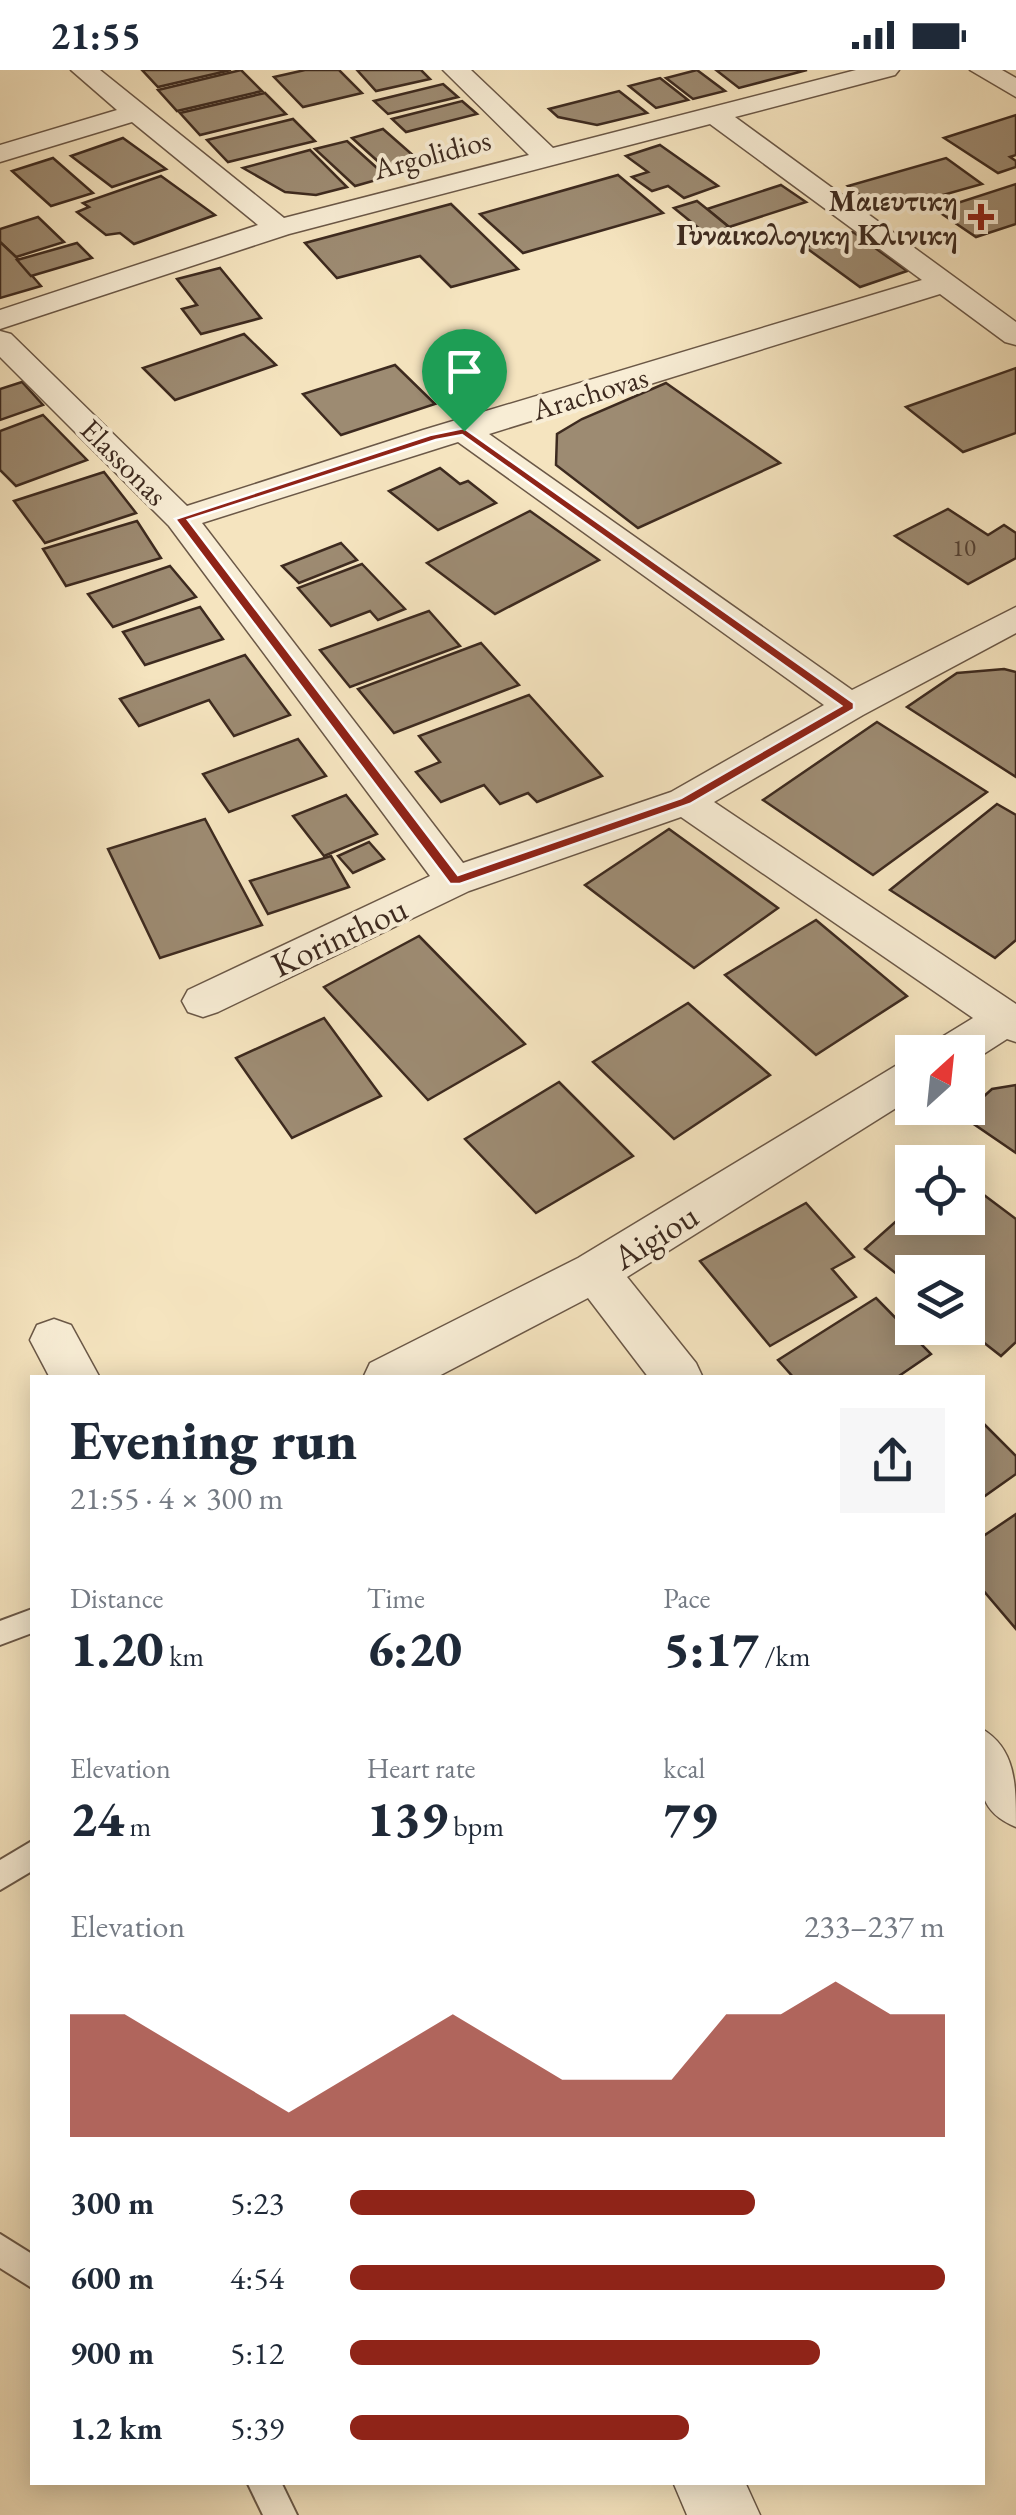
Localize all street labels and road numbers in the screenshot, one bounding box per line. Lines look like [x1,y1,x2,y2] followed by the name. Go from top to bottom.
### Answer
[368,120,495,189] street label: Argolidios
[526,357,653,429] street label: Arachovas
[72,410,176,514] street label: Elassonas
[264,885,415,987] street label: Korinthou
[603,1192,707,1280] street label: Aigiou

